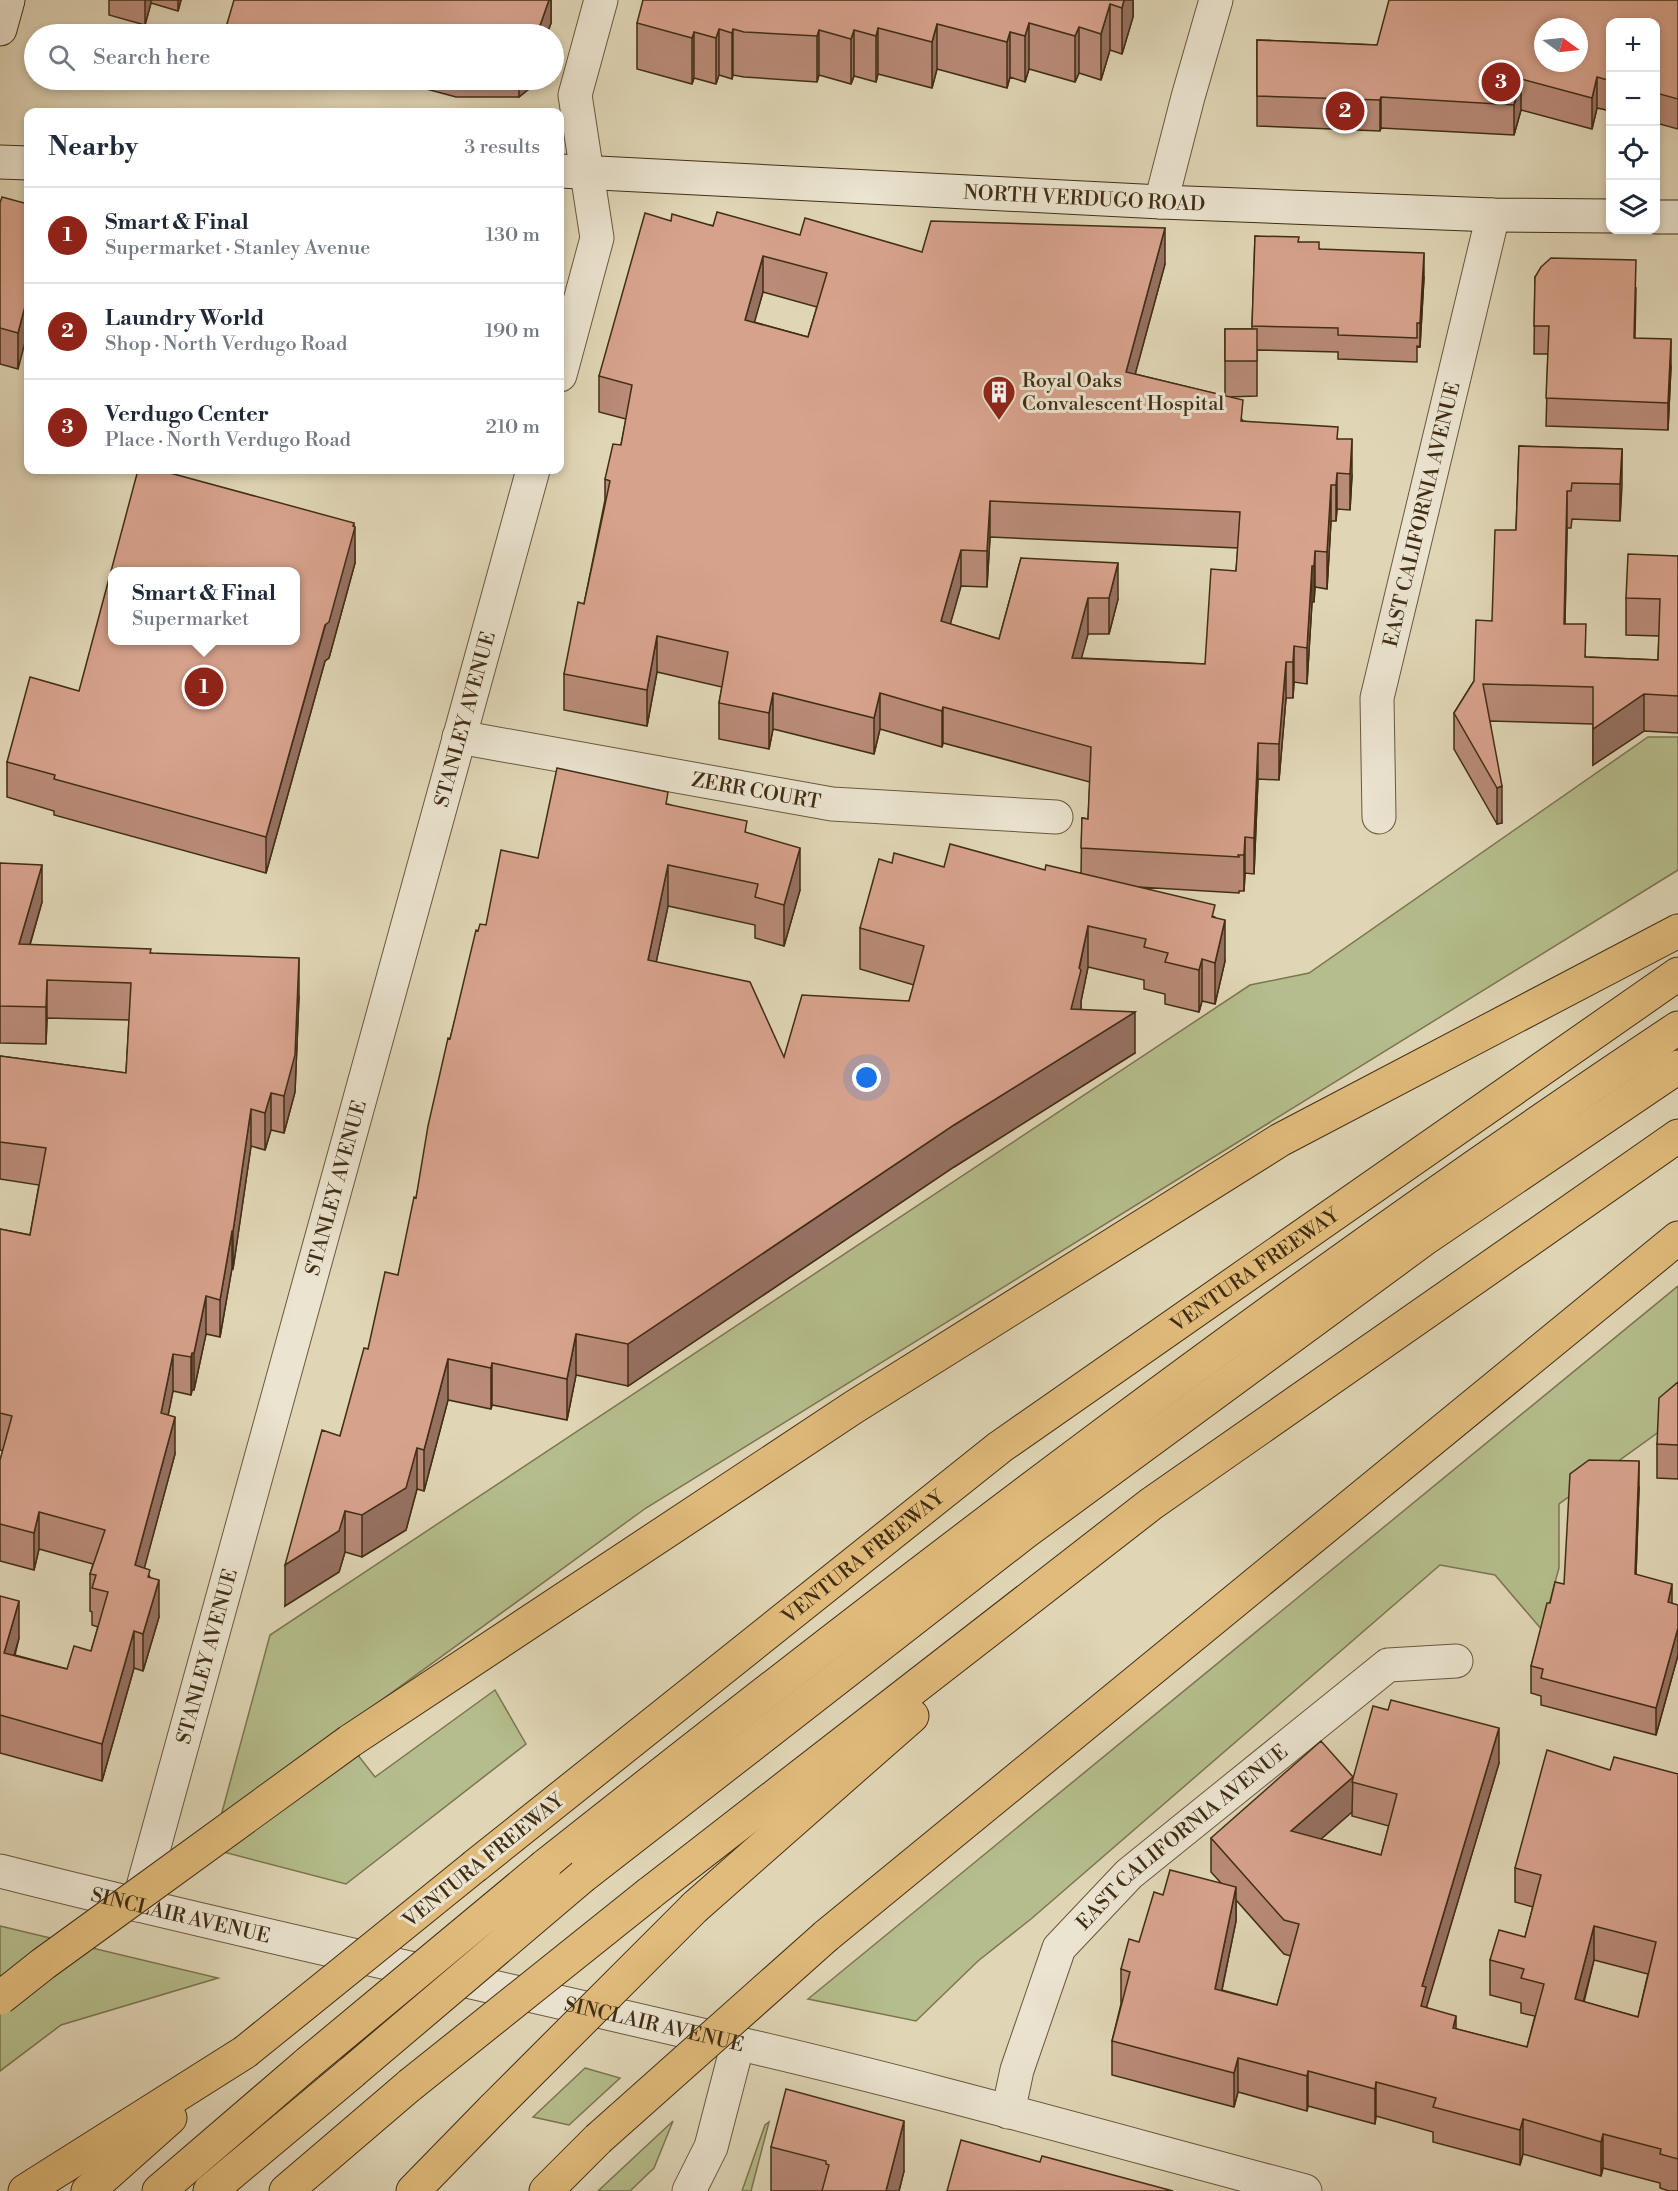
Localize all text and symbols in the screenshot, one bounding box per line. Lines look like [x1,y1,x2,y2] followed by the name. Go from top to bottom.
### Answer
[1534,18,1588,72] north arrow
[1606,18,1660,234] map controls
[1606,18,1660,72] button: +
[24,24,564,90] search box
[45,41,78,74] icon: search
[93,44,210,71] text: Search here
[1482,60,1520,104] pin: 3
[1606,72,1660,126] button: −
[1326,88,1364,134] pin: 2
[1606,126,1660,180] button: locate
[48,131,138,163] text: Nearby
[464,135,540,160] text: 3 results
[1606,180,1660,234] button: layers
[963,181,1206,218] street label: NORTH VERDUGO ROAD
[105,209,249,236] text: Smart & Final
[63,223,72,248] text: 1
[485,223,540,248] text: 130 m
[105,236,370,261] text: Supermarket · Stanley Avenue
[105,305,264,332] text: Laundry World
[61,319,74,344] text: 2
[485,319,540,344] text: 190 m
[105,332,347,357] text: Shop · North Verdugo Road
[1022,369,1224,417] place label: Royal Oaks Convalescent Hospital
[981,374,1017,421] building icon: Royal Oaks Convalescent Hospital
[1379,379,1466,650] street label: EAST CALIFORNIA AVENUE
[105,401,269,428] text: Verdugo Center
[61,415,74,440] text: 3
[485,415,540,440] text: 210 m
[105,428,351,453] text: Place · North Verdugo Road
[108,567,300,645] popup
[132,580,276,607] text: Smart & Final
[132,607,249,632] text: Supermarket
[430,629,502,810] street label: STANLEY AVENUE
[184,664,224,710] pin: 1
[689,768,822,816] street label: ZERR COURT
[852,1063,881,1092] your location
[301,1098,373,1279] street label: STANLEY AVENUE
[1165,1203,1345,1339] street label: VENTURA FREEWAY
[777,1485,950,1631] street label: VENTURA FREEWAY
[172,1566,244,1747] street label: STANLEY AVENUE
[1072,1740,1294,1936] street label: EAST CALIFORNIA AVENUE
[398,1788,570,1934] street label: VENTURA FREEWAY
[88,1883,273,1950] street label: SINCLAIR AVENUE
[562,1993,746,2058] street label: SINCLAIR AVENUE

